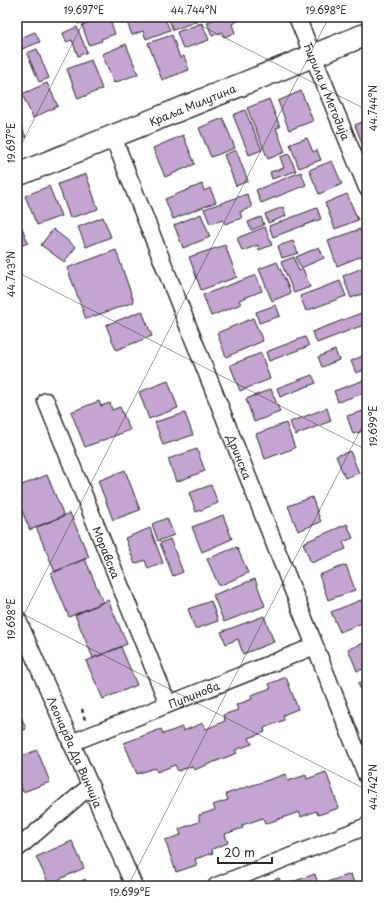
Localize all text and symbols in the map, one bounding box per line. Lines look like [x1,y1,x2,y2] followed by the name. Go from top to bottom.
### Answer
[64,2,104,17] text: 19.697°E
[171,2,217,17] text: 44.744°N
[305,2,347,17] text: 19.698°E
[300,40,355,143] street label: Ћирила и Методија
[146,79,238,129] street label: Краља Милутина
[365,85,380,131] text: 44.744°N
[3,123,18,163] text: 19.697°E
[3,251,18,297] text: 44.743°N
[365,405,380,447] text: 19.699°E
[223,431,257,482] street label: Дринска
[89,523,125,581] street label: Моравска
[3,598,18,640] text: 19.698°E
[165,676,222,712] street label: Пупинова
[44,693,107,810] street label: Леонарда Да Винчија
[365,764,380,810] text: 44.742°N
[218,839,272,865] scale bar
[224,843,255,861] text: 20 m
[109,884,151,899] text: 19.699°E

